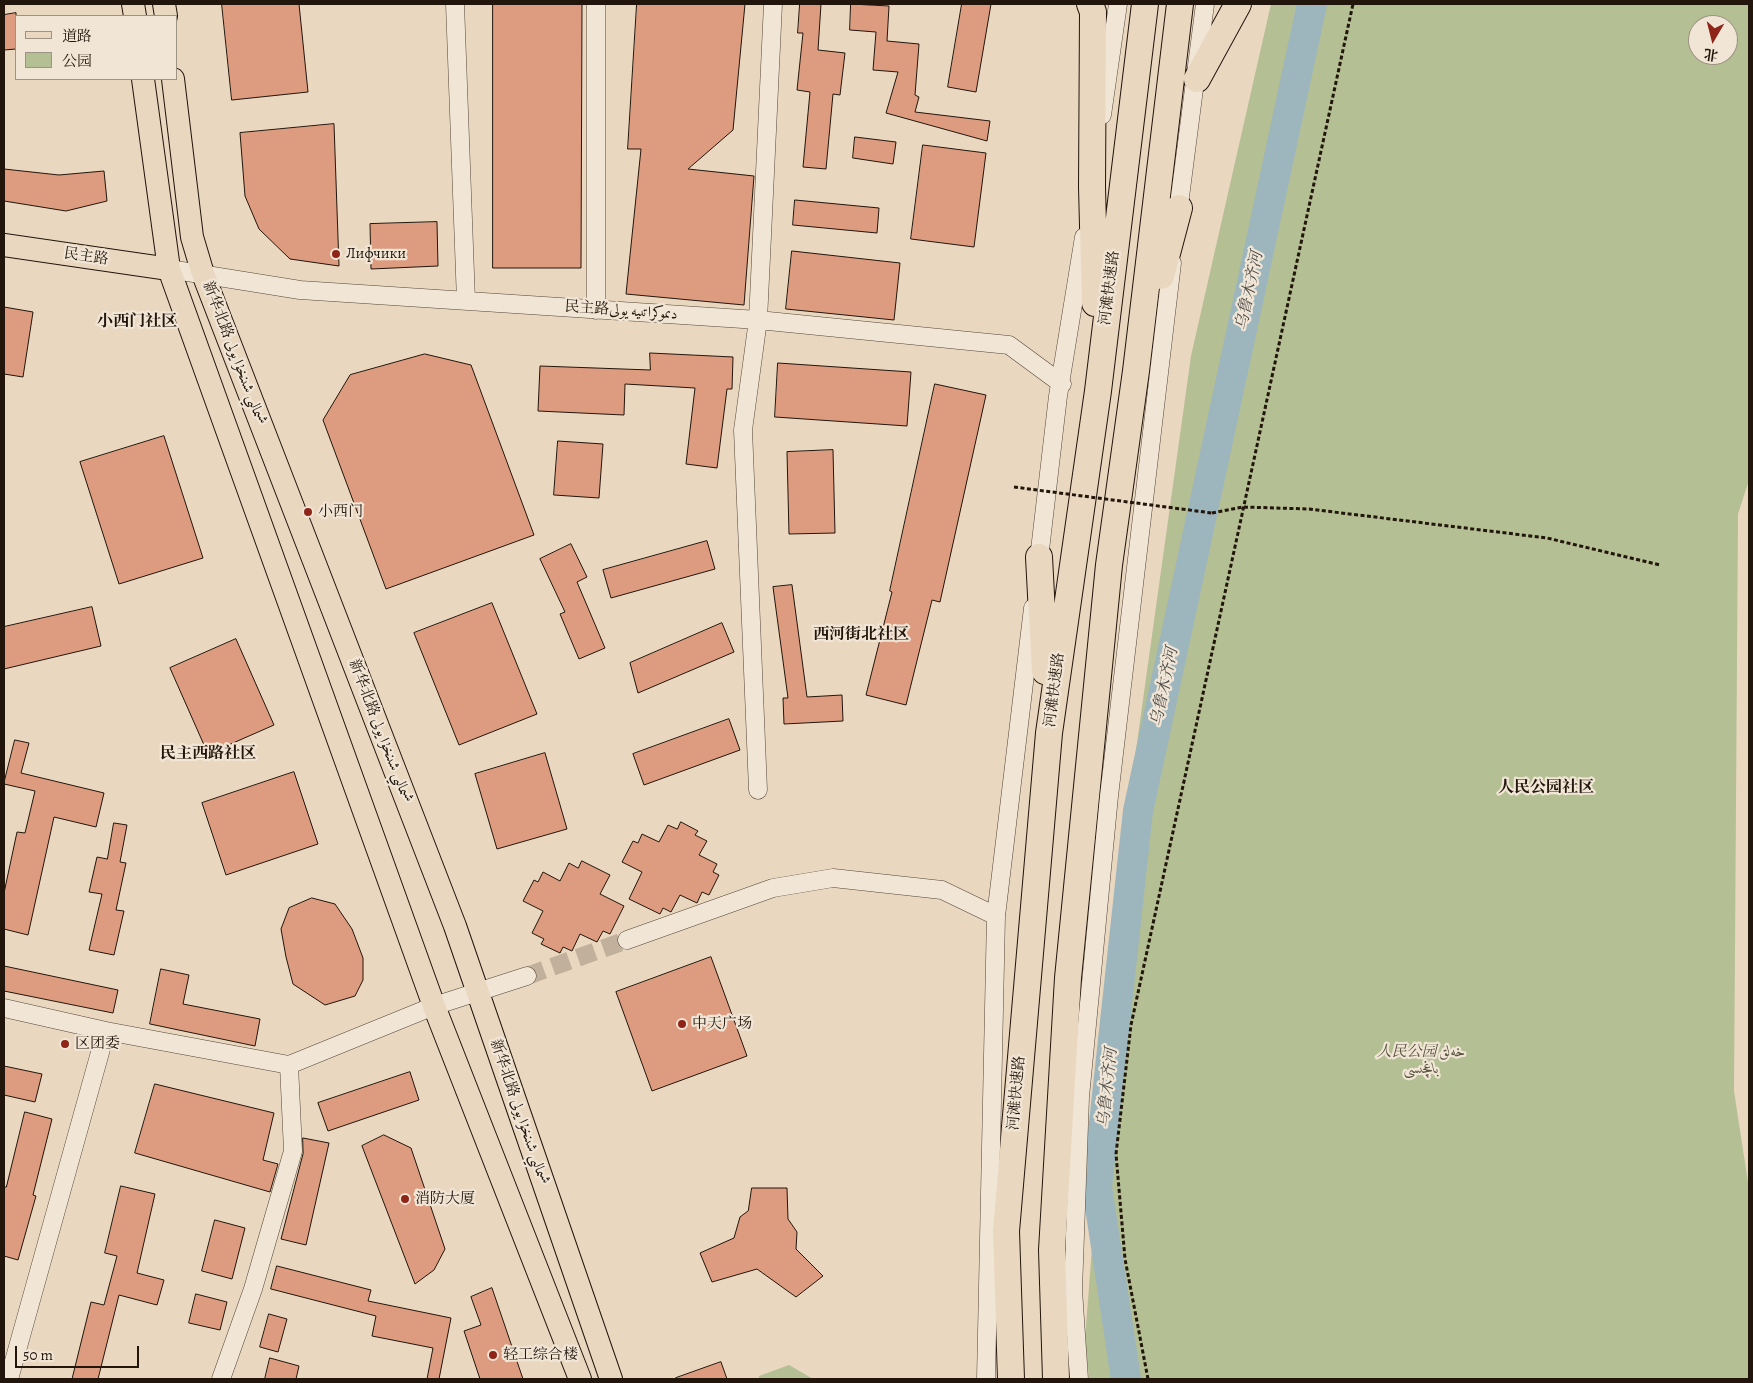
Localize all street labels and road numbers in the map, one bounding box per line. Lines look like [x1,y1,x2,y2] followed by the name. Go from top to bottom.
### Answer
[62,245,110,269] street label: 民主路
[1096,250,1124,326] street label: 河滩快速路
[198,279,270,427] street label: 新华北路 شىمالىي شىنخۇا يولى
[564,298,678,324] street label: 民主路دىموكراتىيە يولى
[1041,652,1069,728] street label: 河滩快速路
[344,657,416,805] street label: 新华北路 شىمالىي شىنخۇا يولى
[486,1037,552,1187] street label: 新华北路 شىمالىي شىنخۇا يولى
[1005,1055,1029,1131] street label: 河滩快速路

